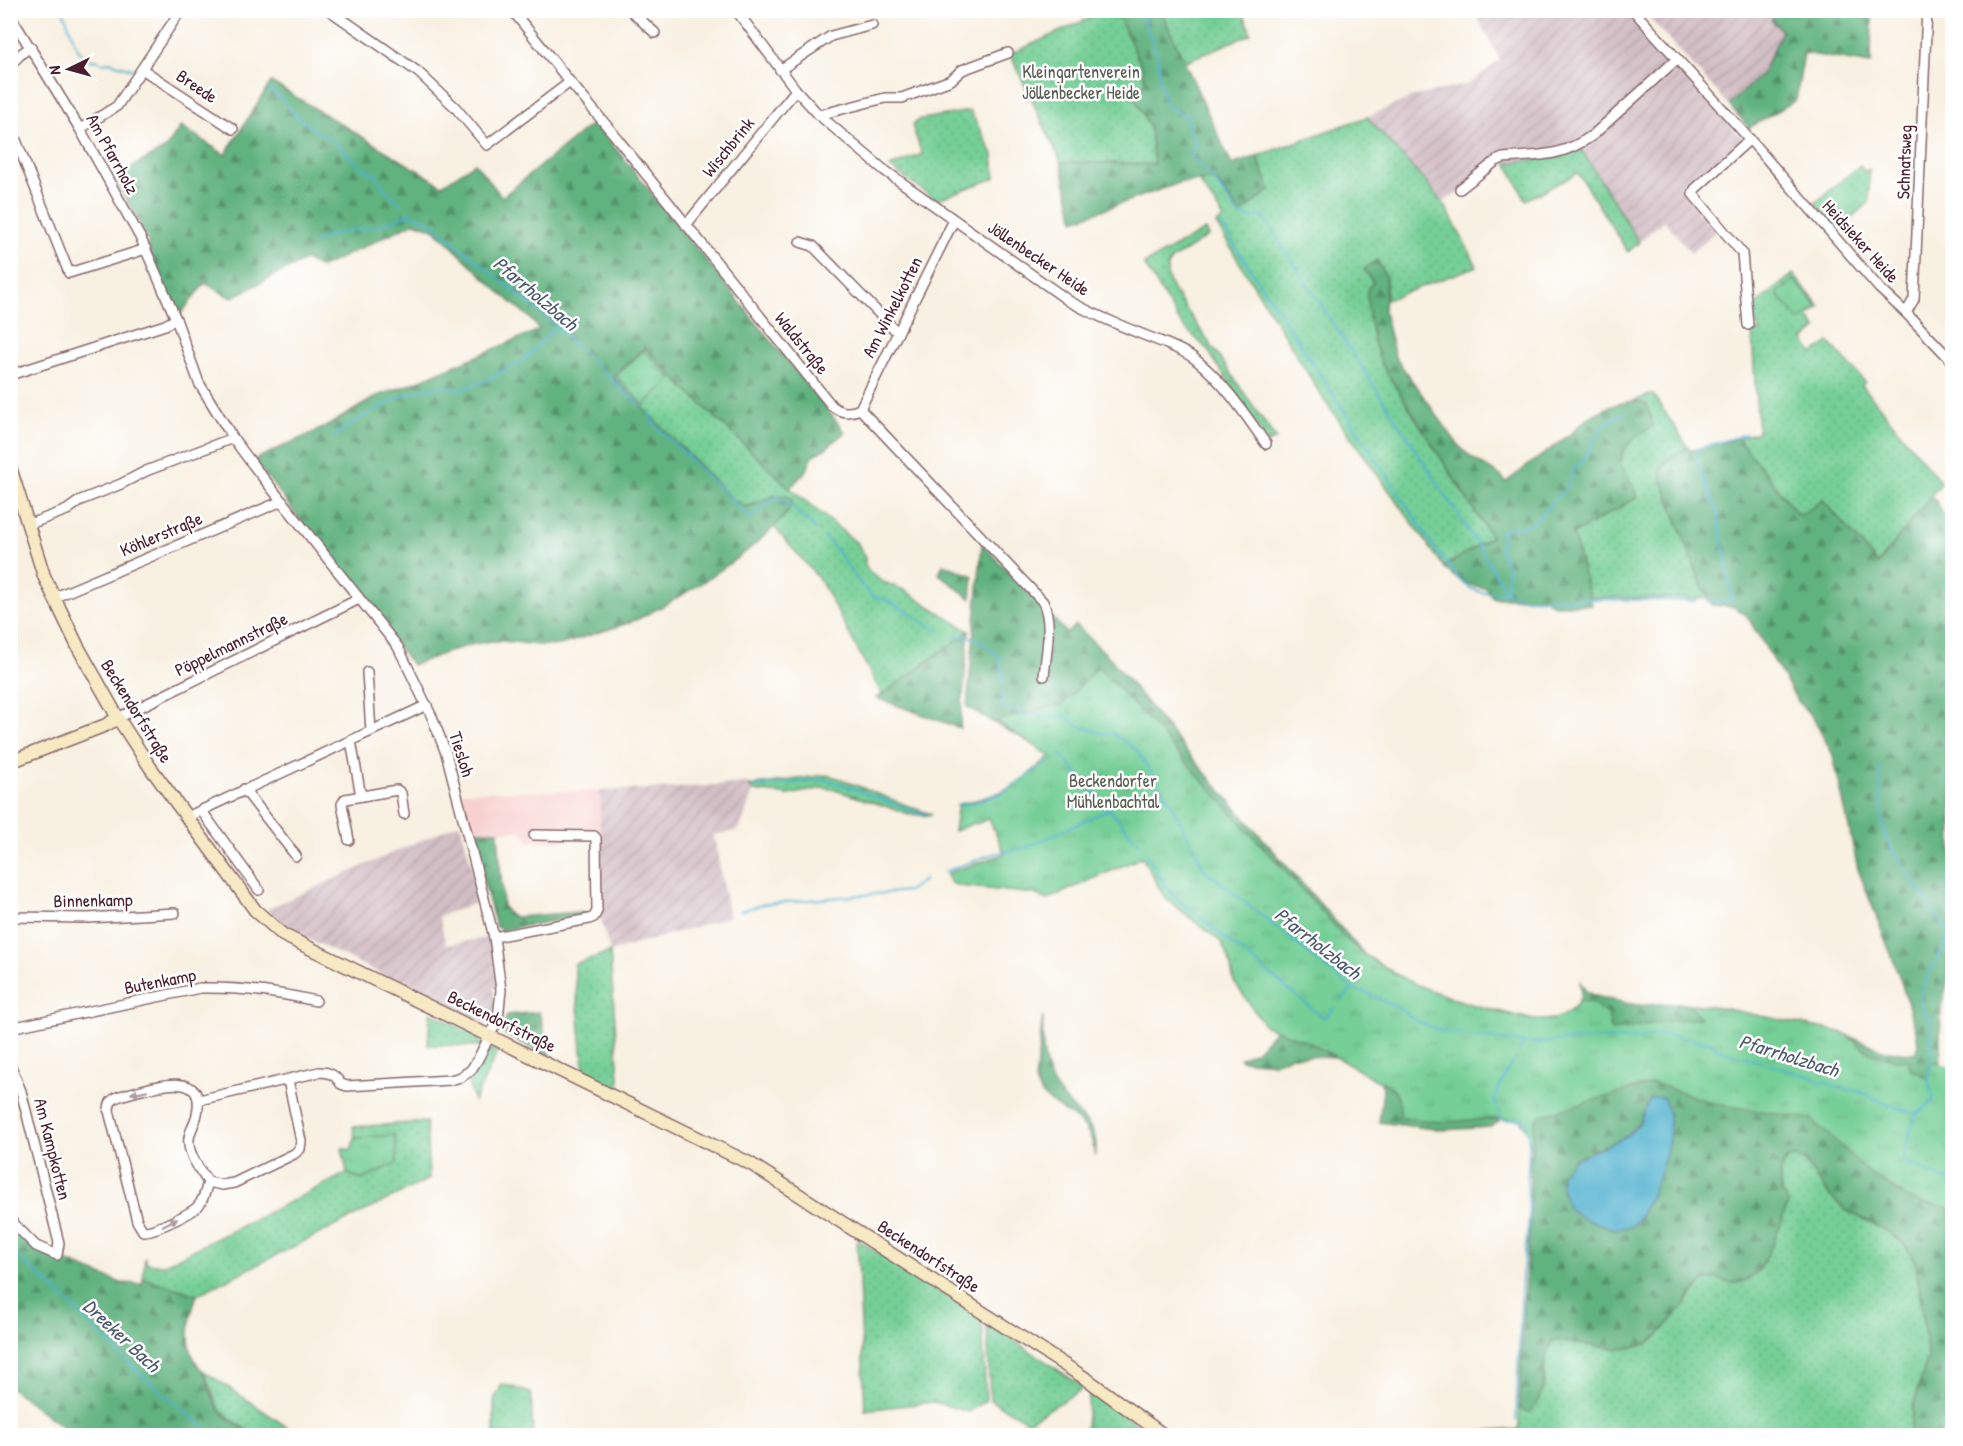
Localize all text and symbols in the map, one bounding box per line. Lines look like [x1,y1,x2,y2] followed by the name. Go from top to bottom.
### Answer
[39,39,99,99] north arrow
[1022,59,1140,105] park label: Kleingartenverein Jöllenbecker Heide
[172,63,222,109] street label: Breede
[43,65,65,76] text: N
[81,109,146,199] street label: Am Pfarrholz
[696,111,760,182] street label: Wischbrink
[1890,124,1918,200] street label: Schnatsweg
[1817,194,1905,288] street label: Heidsieker Heide
[983,215,1095,301] street label: Jöllenbecker Heide
[488,250,585,337] water label: Pfarrholzbach
[856,252,928,362] street label: Am Winkelkotten
[769,306,835,380] street label: Waldstraße
[116,506,206,562] street label: Köhlerstraße
[170,606,292,682] street label: Pöppelmannstraße
[95,655,179,767] street label: Beckendorfstraße
[443,728,481,780] street label: Tiesloh
[1067,768,1160,814] park label: Beckendorfer Mühlenbachtal
[53,887,133,913] street label: Binnenkamp
[1269,901,1368,986] water label: Pfarrholzbach
[122,962,198,1000] street label: Butenkamp
[444,984,560,1058] street label: Beckendorfstraße
[1736,1027,1844,1083] water label: Pfarrholzbach
[130,1087,148,1097] one-way arrow
[28,1096,78,1202] street label: Am Kampkotten
[873,1214,985,1298] street label: Beckendorfstraße
[162,1217,179,1227] one-way arrow
[78,1292,167,1379] water label: Dreeker Bach

